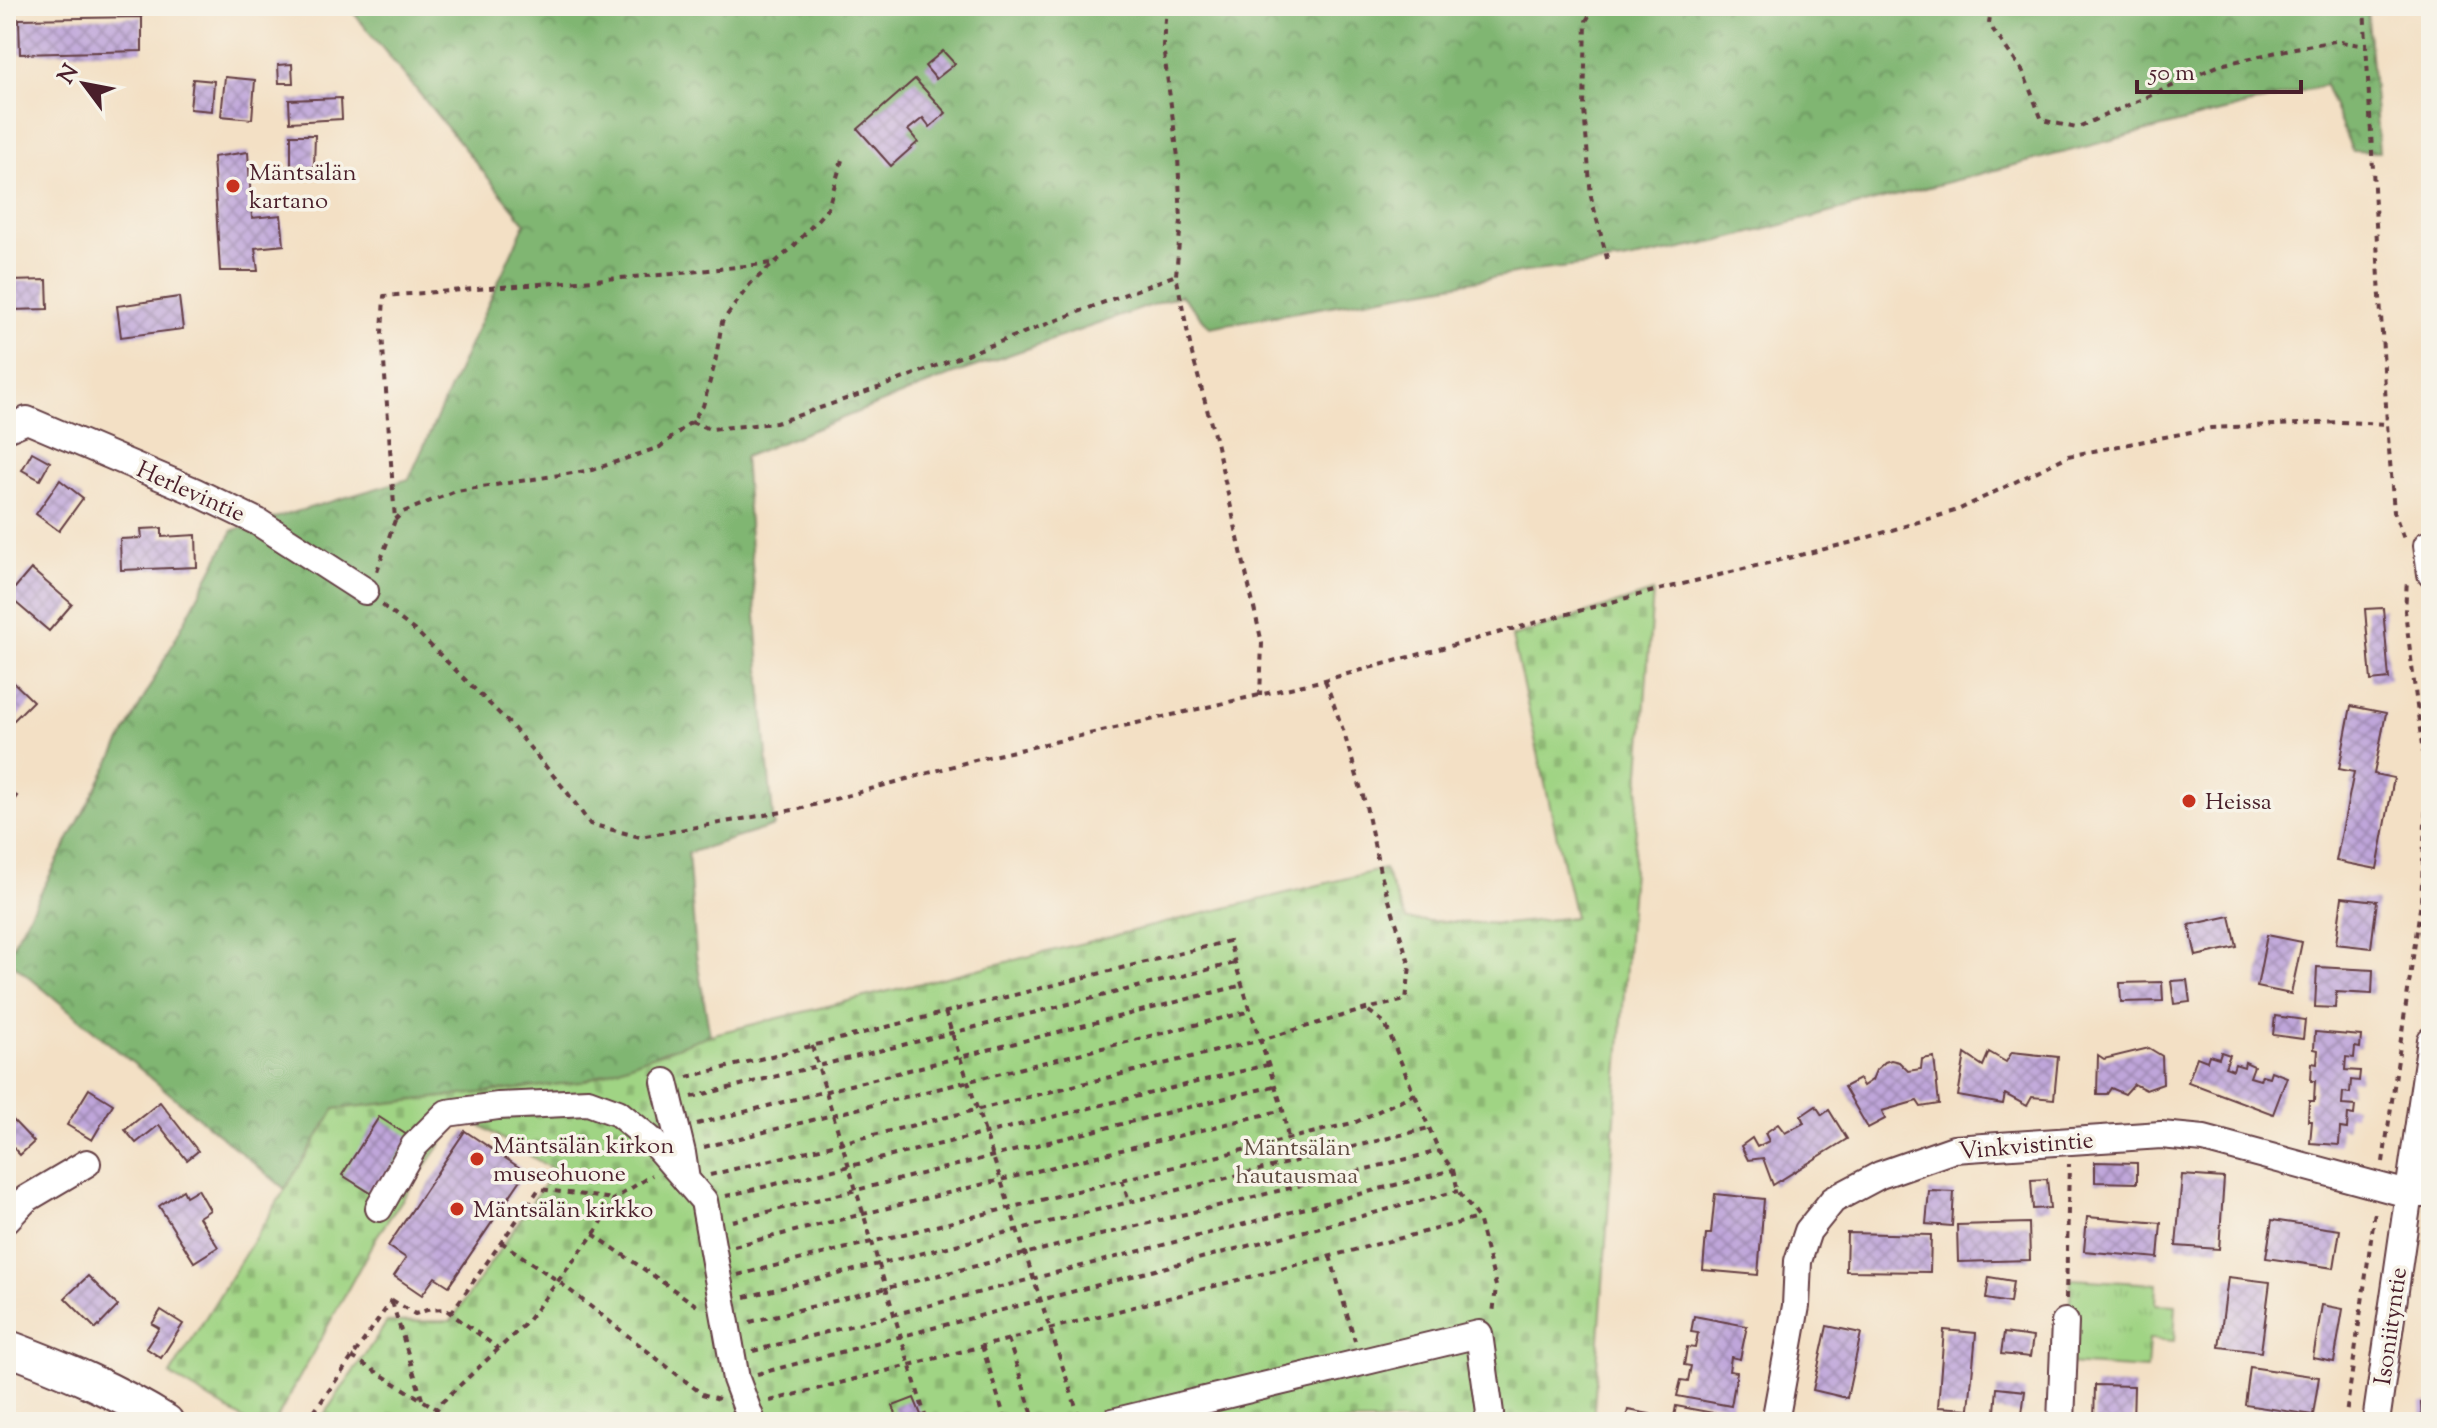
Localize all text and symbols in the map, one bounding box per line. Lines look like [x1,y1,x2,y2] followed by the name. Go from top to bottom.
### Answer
[44,44,124,124] north arrow
[2137,44,2301,94] scale bar
[2147,57,2195,91] text: 50 m
[51,59,88,91] text: N
[249,157,357,219] place label: Mäntsälän kartano
[224,177,242,195] marker: Mäntsälän kartano
[130,454,250,532] street label: Herlevintie
[2205,786,2272,820] place label: Heissa
[2180,792,2198,810] marker: Heissa
[1957,1124,2095,1170] street label: Vinkvistintie
[493,1130,674,1192] place label: Mäntsälän kirkon museohuone
[1236,1132,1358,1194] park label: Mäntsälän hautausmaa
[468,1150,486,1168] marker: Mäntsälän kirkon museohuone
[473,1194,653,1228] place label: Mäntsälän kirkko
[448,1200,466,1218] marker: Mäntsälän kirkko
[2367,1265,2417,1387] street label: Isoniityntie

